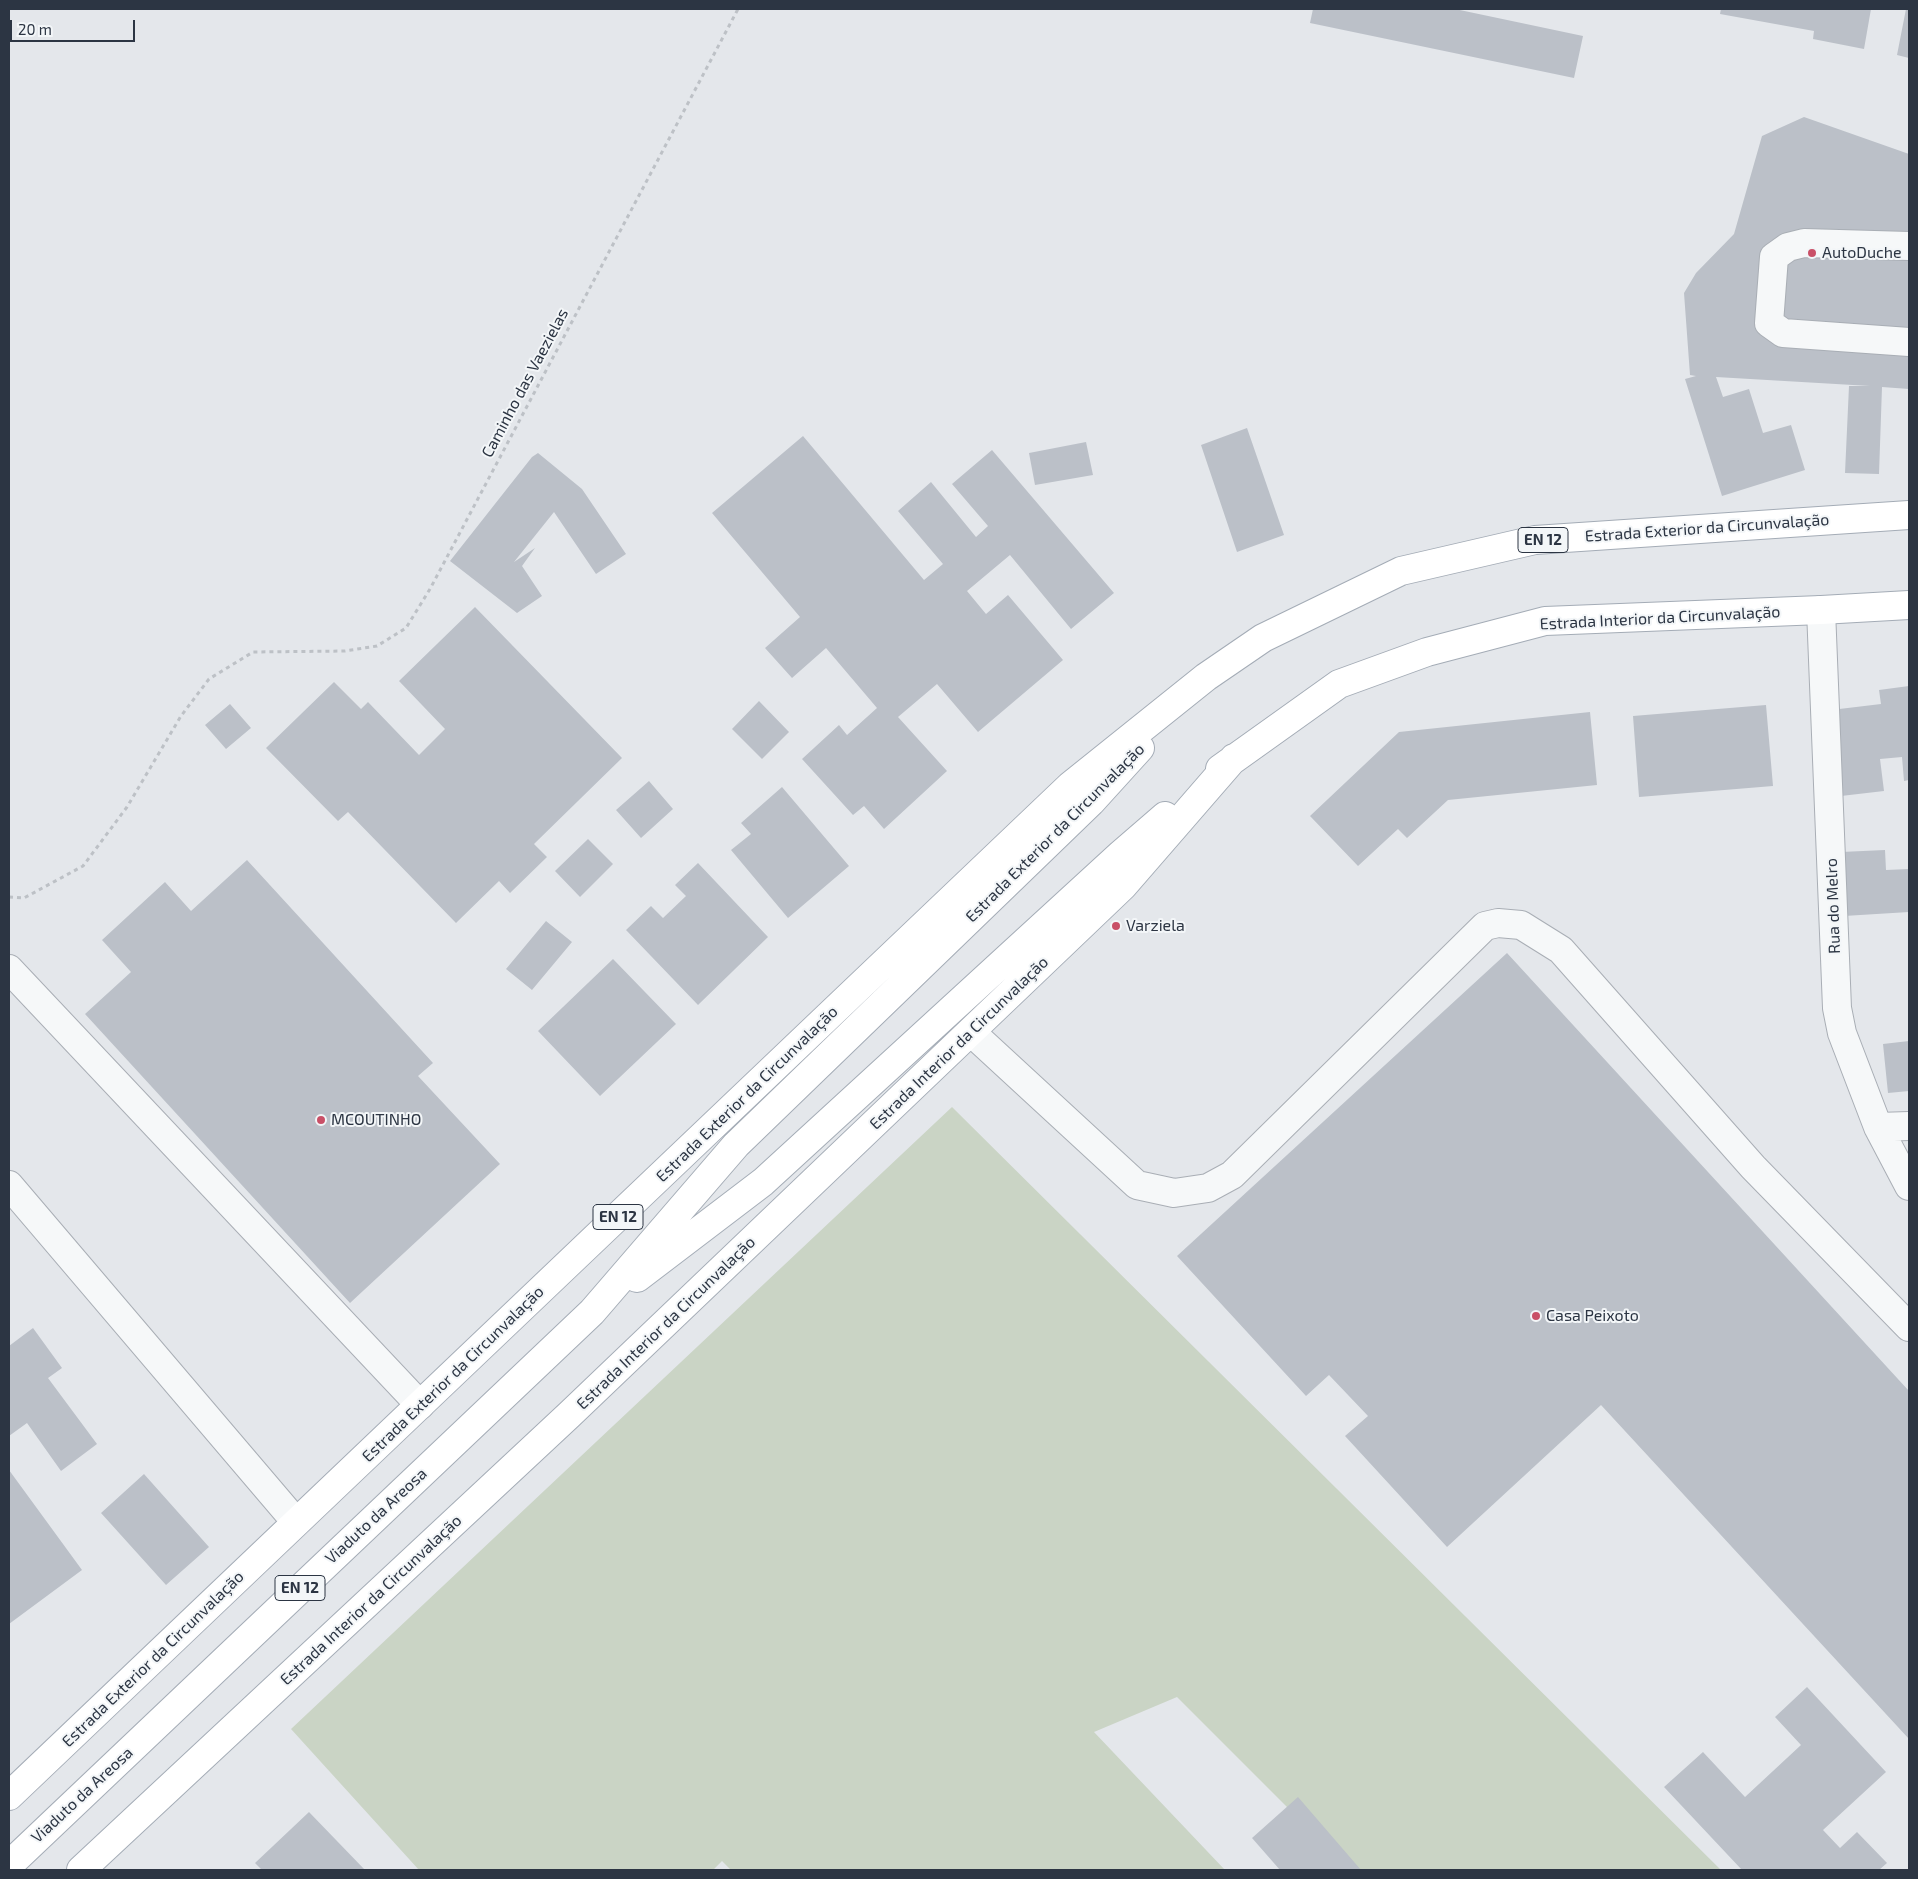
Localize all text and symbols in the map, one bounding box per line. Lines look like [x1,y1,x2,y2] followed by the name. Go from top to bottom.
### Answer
[12,10,138,42] scale bar
[18,20,52,38] text: 20 m
[1822,243,1902,263] place label: AutoDuche
[1806,247,1818,259] marker: AutoDuche
[478,305,572,461] street label: Caminho das Vaezielas
[1584,510,1830,546] street label: Estrada Exterior da Circunvalação
[1518,528,1568,552] road number: EN 12
[1539,602,1781,634] street label: Estrada Interior da Circunvalação
[962,740,1148,926] street label: Estrada Exterior da Circunvalação
[1822,858,1844,954] street label: Rua do Melro
[1126,916,1185,936] place label: Varziela
[1110,920,1122,932] marker: Varziela
[866,952,1052,1134] street label: Estrada Interior da Circunvalação
[652,1002,842,1186] street label: Estrada Exterior da Circunvalação
[331,1110,421,1130] place label: MCOUTINHO
[315,1114,327,1126] marker: MCOUTINHO
[593,1204,643,1230] road number: EN 12
[573,1232,759,1414] street label: Estrada Interior da Circunvalação
[358,1282,548,1466] street label: Estrada Exterior da Circunvalação
[1546,1306,1639,1326] place label: Casa Peixoto
[1530,1310,1542,1322] marker: Casa Peixoto
[321,1464,431,1568] street label: Viaduto da Areosa
[276,1511,466,1689] street label: Estrada Interior da Circunvalação
[58,1567,248,1751] street label: Estrada Exterior da Circunvalação
[275,1576,325,1600] road number: EN 12
[27,1743,137,1847] street label: Viaduto da Areosa

